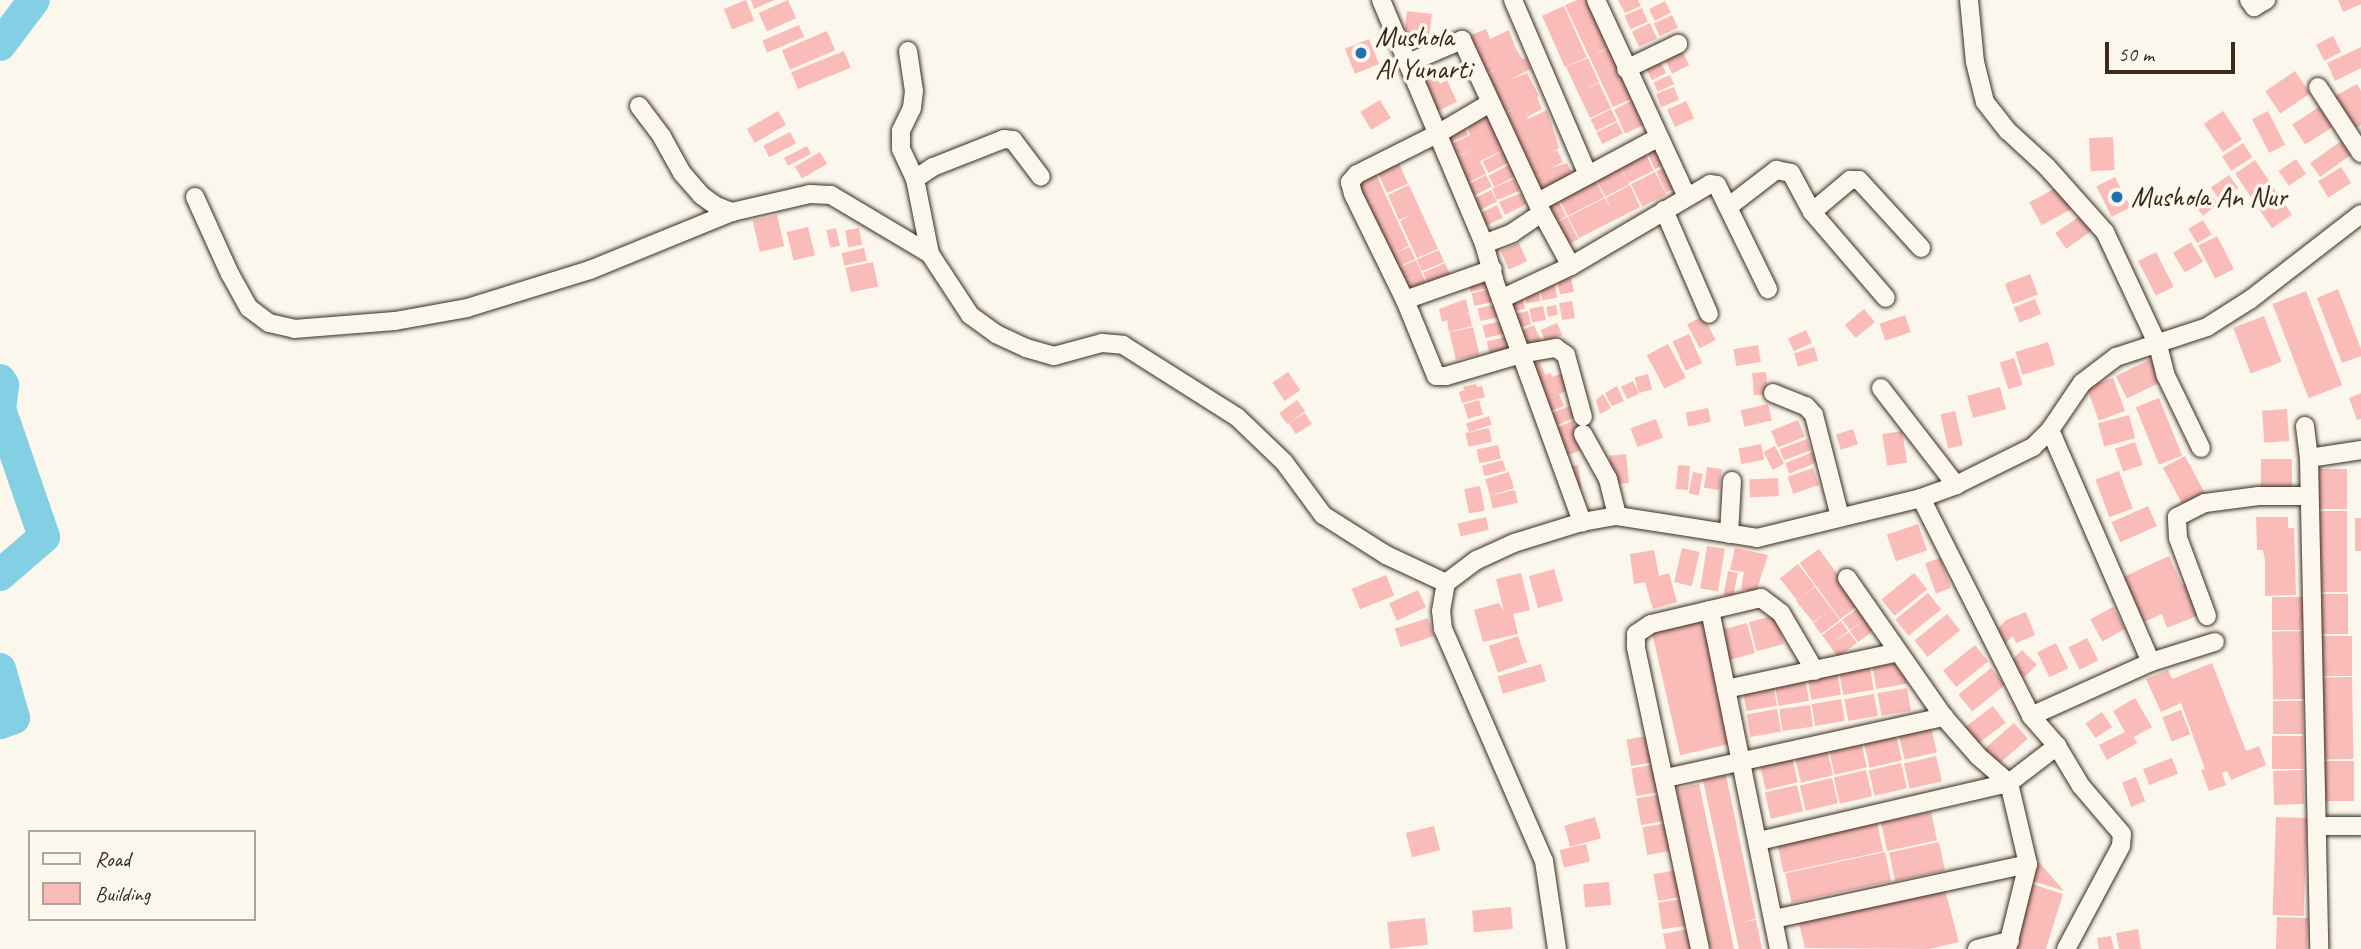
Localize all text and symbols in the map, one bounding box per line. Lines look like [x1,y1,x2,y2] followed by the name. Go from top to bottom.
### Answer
[1375,20,1472,86] place label: Mushola Al Yunarti
[2109,28,2238,72] scale bar
[2118,41,2154,67] text: 50 m
[1353,45,1369,61] marker: Mushola Al Yunarti
[2131,180,2287,214] place label: Mushola An Nur
[2109,189,2125,205] marker: Mushola An Nur
[28,830,256,921] legend
[95,846,130,872] text: Road
[95,881,150,907] text: Building

